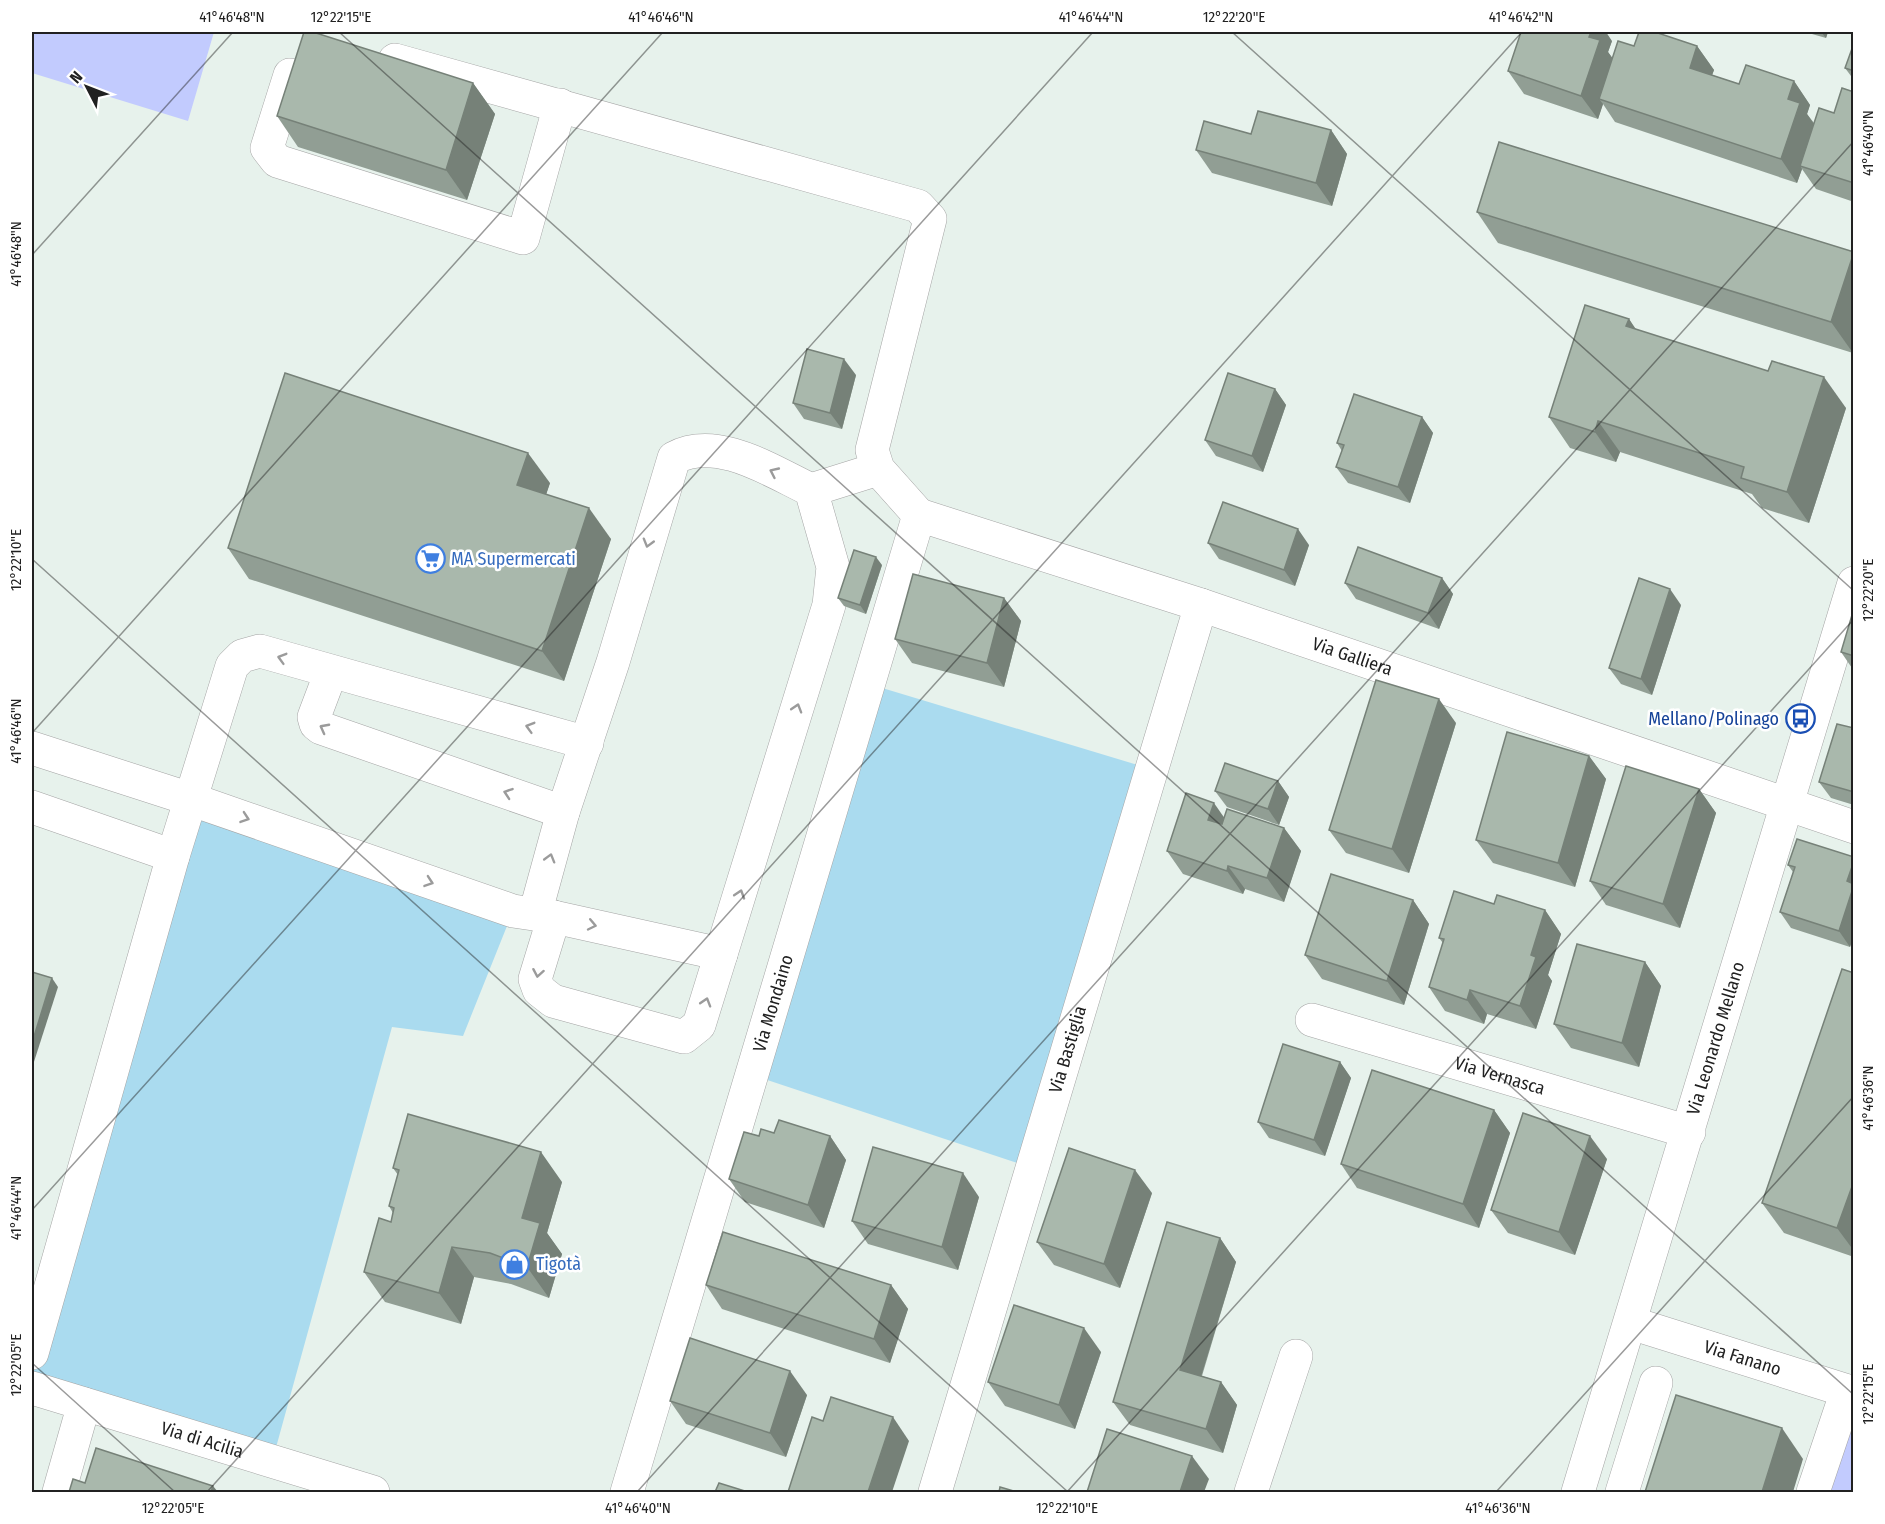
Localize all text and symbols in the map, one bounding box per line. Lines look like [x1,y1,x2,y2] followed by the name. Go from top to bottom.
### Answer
[199,8,265,26] text: 41°46'48"N
[311,8,371,26] text: 12°22'15"E
[628,8,694,26] text: 41°46'46"N
[1059,8,1123,26] text: 41°46'44"N
[1203,8,1265,26] text: 12°22'20"E
[1489,8,1553,26] text: 41°46'42"N
[57,57,117,117] north arrow
[66,67,86,87] text: N
[1859,110,1877,176] text: 41°46'40"N
[7,221,25,287] text: 41°46'48"N
[769,467,780,479] one-way arrow
[7,529,25,591] text: 12°22'10"E
[643,537,655,548] one-way arrow
[414,543,446,575] supermarket icon: MA Supermercati
[451,548,576,570] place label: MA Supermercati
[1859,559,1877,621] text: 12°22'20"E
[1309,633,1396,680] street label: Via Galliera
[277,652,287,665] one-way arrow
[7,698,25,764] text: 41°46'46"N
[790,703,802,714] one-way arrow
[1784,703,1816,735] bus stop icon: Mellano/Polinago
[1648,708,1779,730] place label: Mellano/Polinago
[525,722,536,734] one-way arrow
[320,724,330,735] one-way arrow
[503,787,514,800] one-way arrow
[239,810,250,823] one-way arrow
[543,853,556,863] one-way arrow
[423,874,434,887] one-way arrow
[733,889,746,900] one-way arrow
[587,918,597,931] one-way arrow
[748,952,798,1055] street label: Via Mondaino
[1682,959,1749,1118] street label: Via Leonardo Mellano
[532,968,545,978] one-way arrow
[699,997,711,1008] one-way arrow
[1044,1003,1091,1096] street label: Via Bastiglia
[1452,1052,1548,1100] street label: Via Vernasca
[1859,1065,1877,1131] text: 41°46'36"N
[7,1176,25,1240] text: 41°46'44"N
[499,1248,531,1280] shop icon: Tigotà
[536,1253,581,1275] place label: Tigotà
[7,1334,25,1396] text: 12°22'05"E
[1701,1336,1784,1380] street label: Via Fanano
[1859,1364,1877,1424] text: 12°22'15"E
[158,1417,246,1463] street label: Via di Acilia
[142,1499,204,1517] text: 12°22'05"E
[605,1499,671,1517] text: 41°46'40"N
[1036,1499,1098,1517] text: 12°22'10"E
[1465,1499,1531,1517] text: 41°46'36"N

